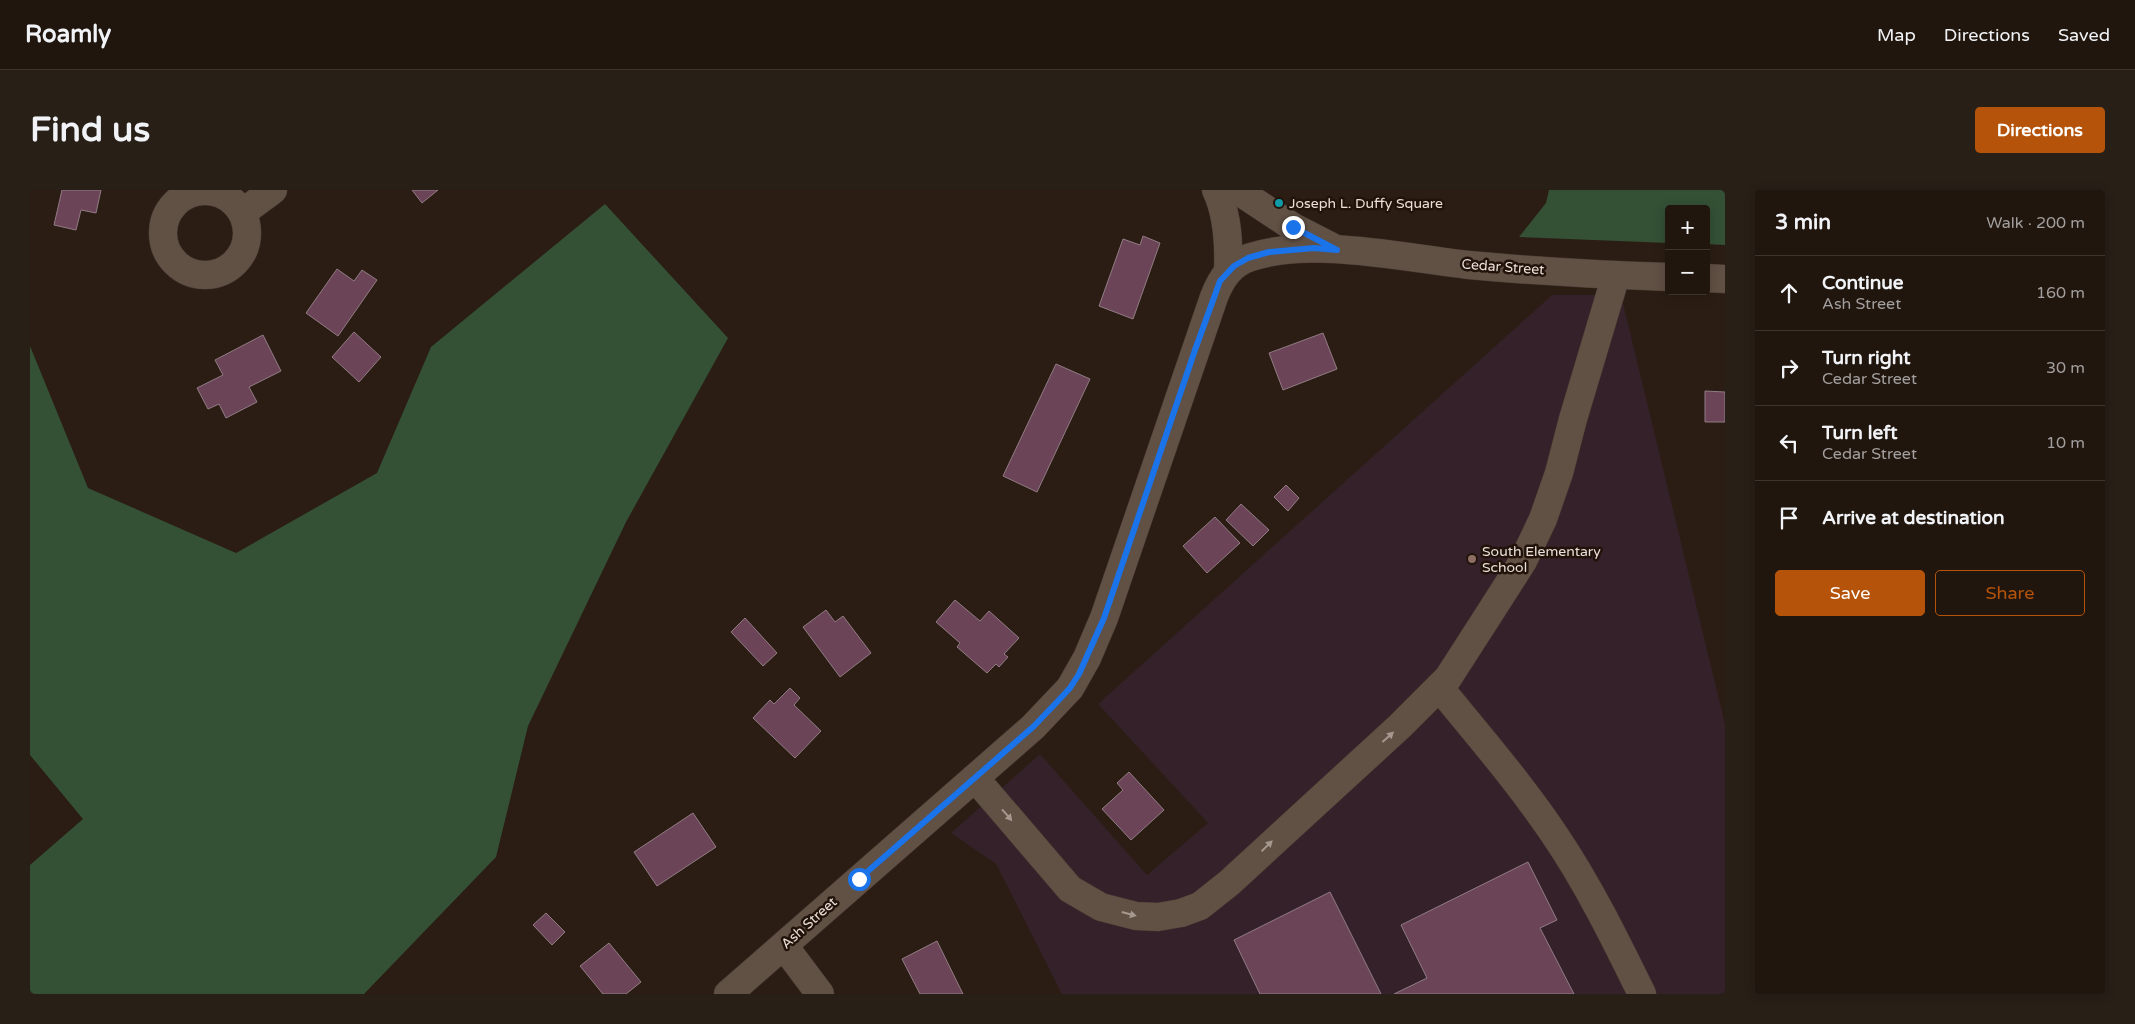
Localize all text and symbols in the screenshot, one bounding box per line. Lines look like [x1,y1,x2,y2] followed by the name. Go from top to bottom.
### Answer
[25,20,111,49] text: Roamly
[1877,24,1916,46] text: Map
[1944,24,2030,46] text: Directions
[2058,24,2110,46] text: Saved
[1975,107,2105,153] button: Directions
[30,109,150,151] text: Find us
[1289,195,1443,212] place label: Joseph L. Duffy Square
[1273,197,1285,209] marker: Joseph L. Duffy Square
[1665,205,1710,295] map controls
[1665,205,1710,250] button: +
[1775,210,1831,235] text: 3 min
[1986,213,2085,233] text: Walk · 200 m
[1282,216,1305,239] route end
[1665,250,1710,295] button: −
[1461,256,1546,278] street label: Cedar Street
[1822,272,1904,294] text: Continue
[1775,279,1803,307] icon: ahead
[2036,283,2085,303] text: 160 m
[1822,294,1901,314] text: Ash Street
[1822,347,1910,369] text: Turn right
[1775,354,1803,382] icon: right
[2046,358,2085,378] text: 30 m
[1822,369,1917,389] text: Cedar Street
[1822,422,1898,444] text: Turn left
[1775,429,1803,457] icon: left
[2046,433,2085,453] text: 10 m
[1822,444,1917,464] text: Cedar Street
[1775,504,1803,532] icon: arrive
[1822,507,2005,529] text: Arrive at destination
[1482,543,1601,576] place label: South Elementary School
[1466,553,1478,565] marker: South Elementary School
[1775,570,1925,616] button: Save
[1935,570,2085,616] button: Share
[1381,732,1394,743] one-way arrow
[1001,808,1012,821] one-way arrow
[1261,840,1273,852] one-way arrow
[848,868,871,891] route start
[778,893,841,953] street label: Ash Street
[1122,910,1137,918] one-way arrow

